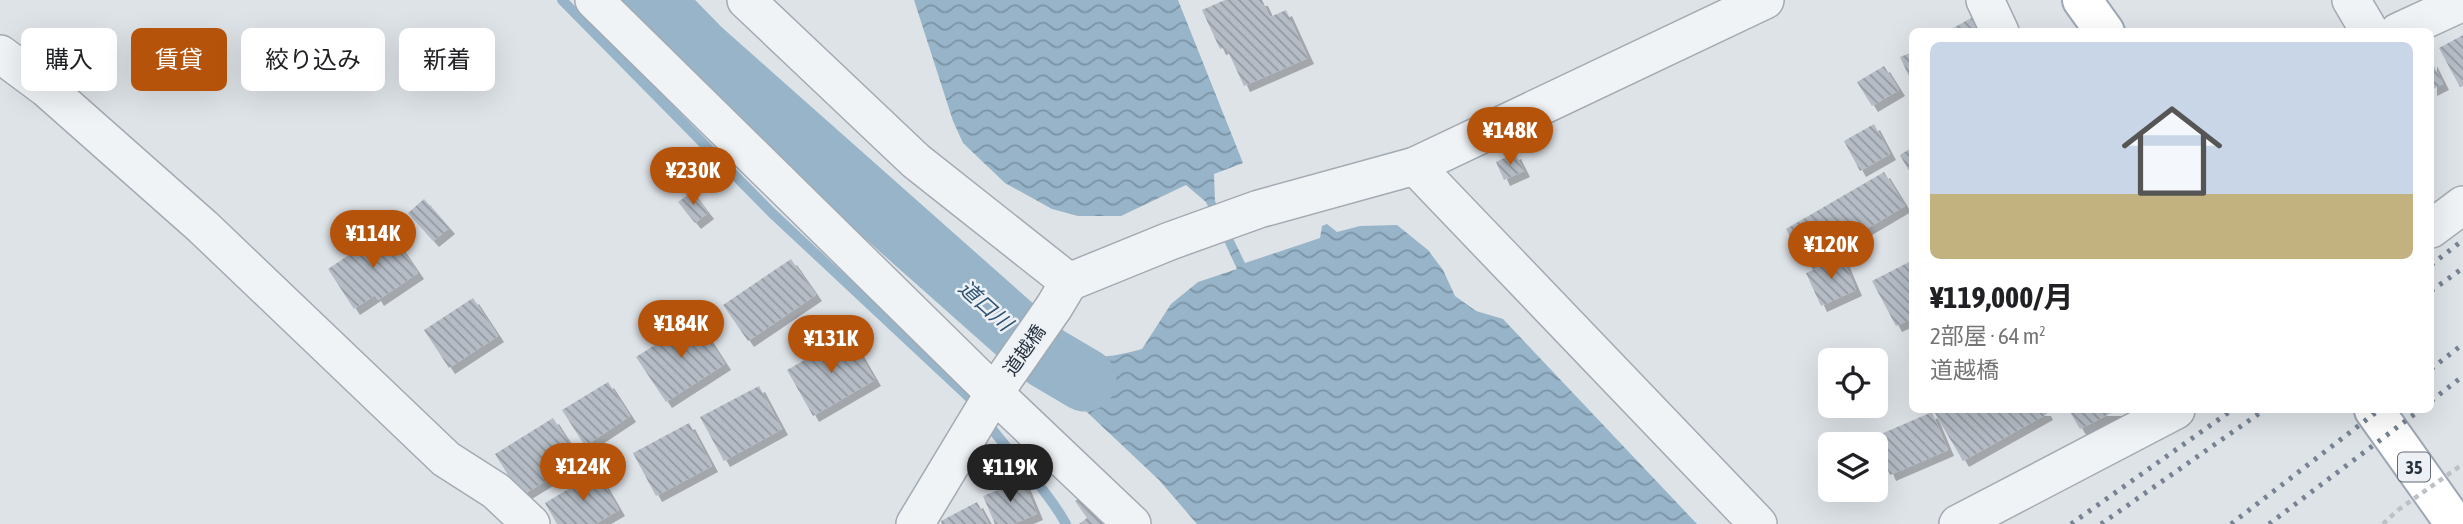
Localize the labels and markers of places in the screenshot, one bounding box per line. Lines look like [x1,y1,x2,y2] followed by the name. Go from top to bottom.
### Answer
[1461,108,1559,167] pin: ¥148K
[644,148,742,207] pin: ¥230K
[324,210,422,270] pin: ¥114K
[1782,222,1880,281] pin: ¥120K
[632,300,730,360] pin: ¥184K
[782,316,880,375] pin: ¥131K
[534,444,632,503] pin: ¥124K
[961,444,1059,504] pin: ¥119K

